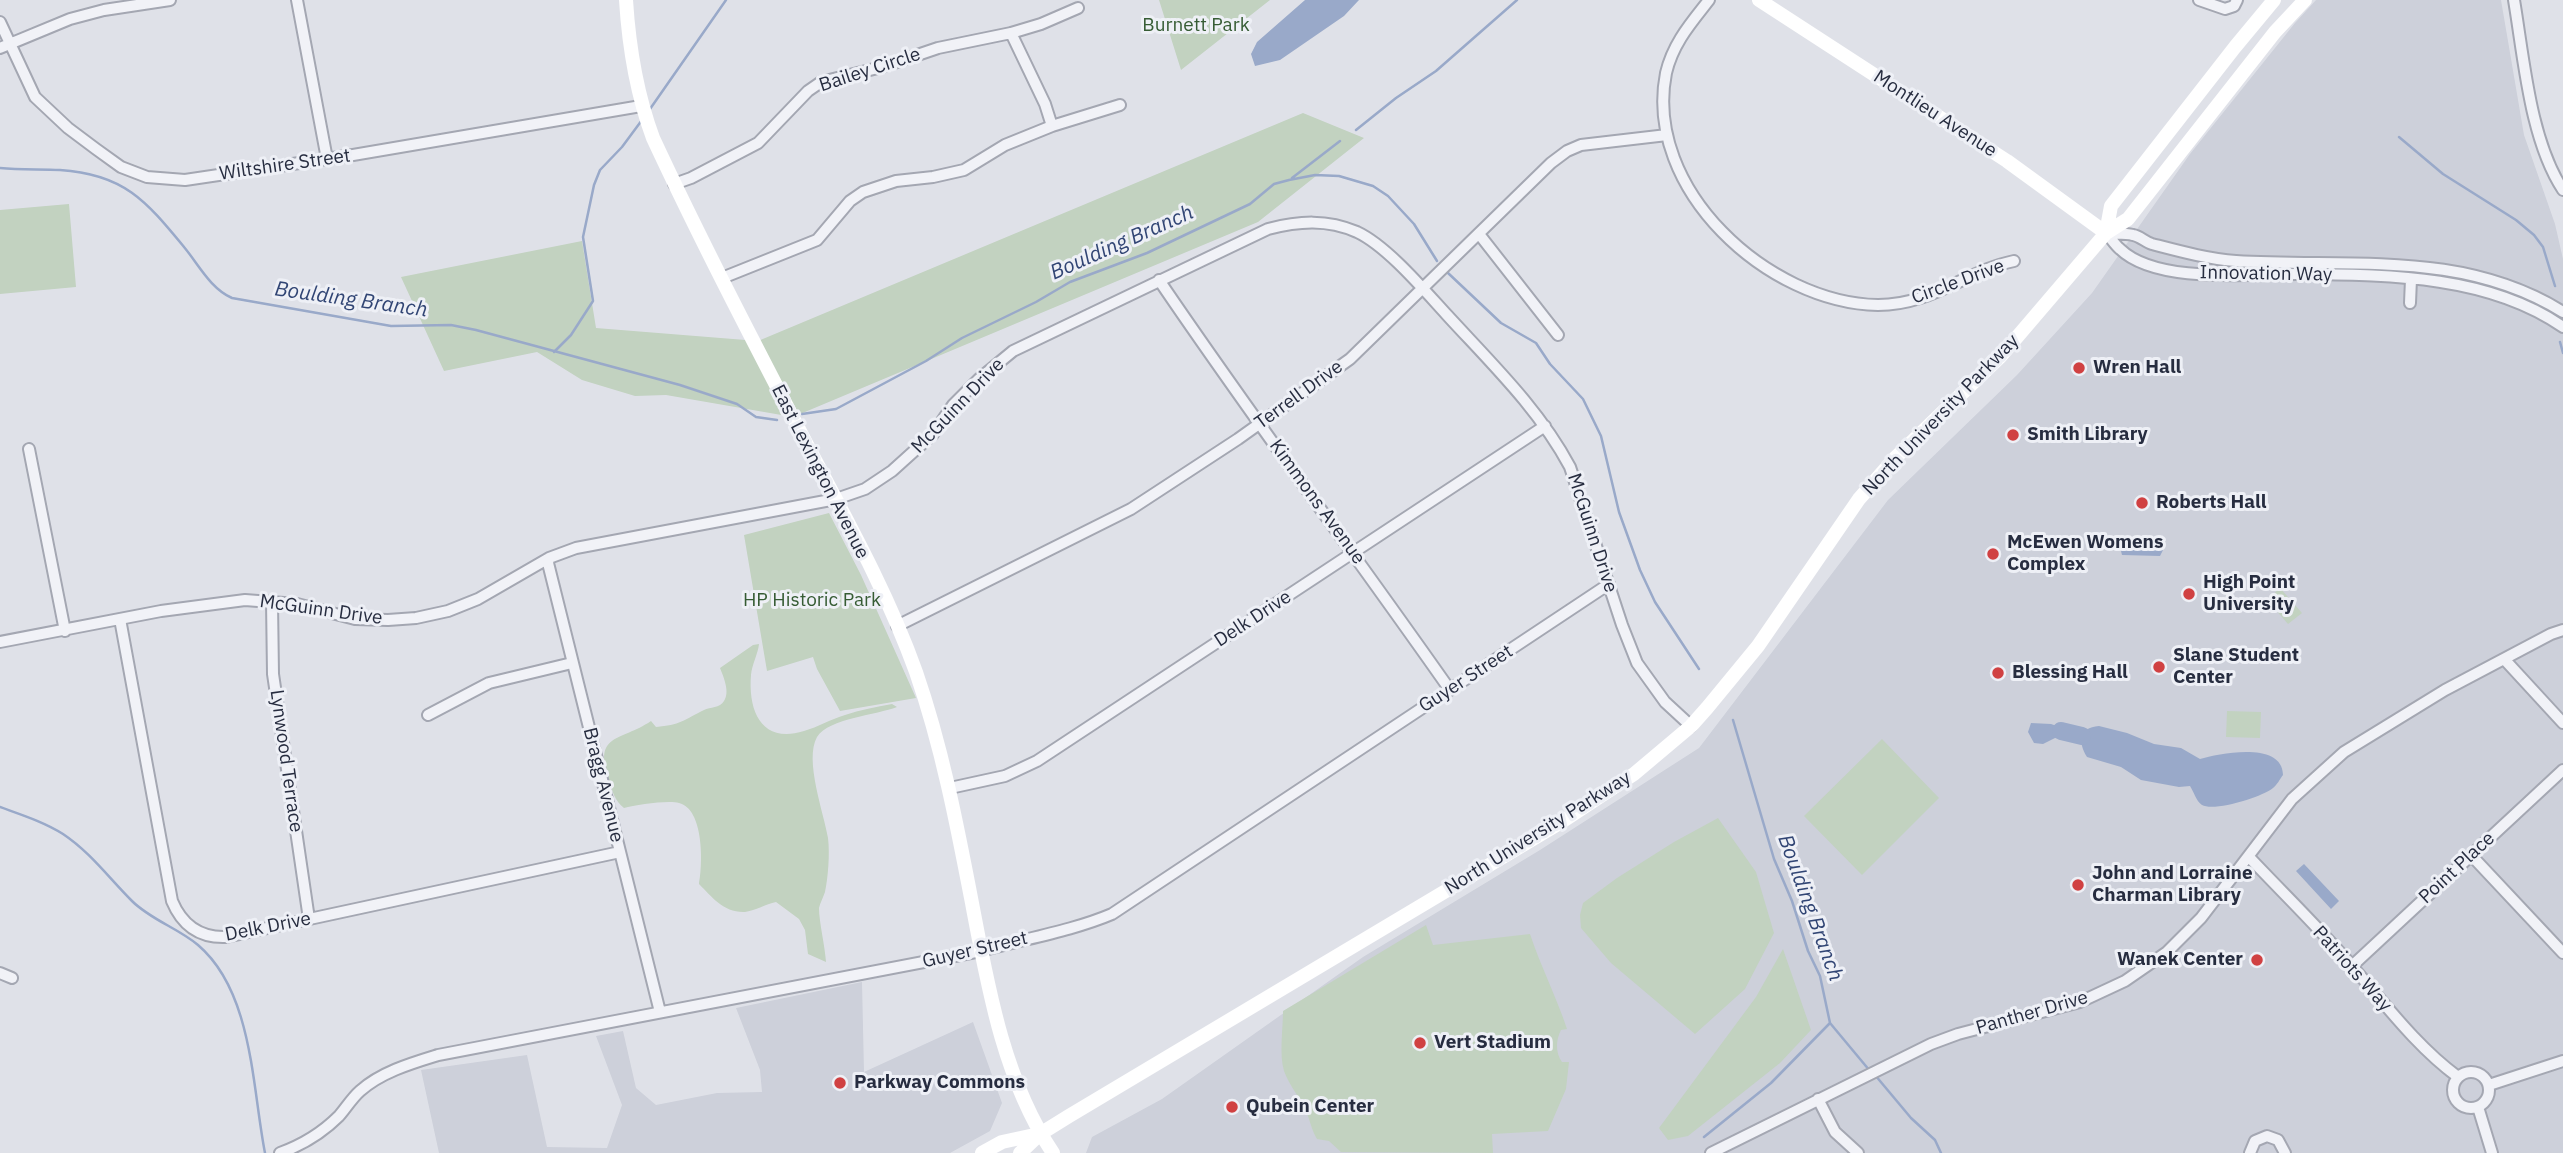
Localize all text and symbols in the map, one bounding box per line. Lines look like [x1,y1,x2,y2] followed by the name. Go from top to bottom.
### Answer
[1142,15,1250,37] park label: Burnett Park
[816,43,924,97] street label: Bailey Circle
[1869,66,2001,162] street label: Montlieu Avenue
[218,145,352,185] street label: Wiltshire Street
[1047,200,1197,286] water label: Boulding Branch
[1908,255,2008,309] street label: Circle Drive
[2200,261,2332,287] street label: Innovation Way
[273,277,429,323] water label: Boulding Branch
[1858,330,2024,500] street label: North University Parkway
[907,354,1009,458] street label: McGuinn Drive
[1251,355,1347,435] street label: Terrell Drive
[2093,357,2181,379] place label: Wren Hall
[2071,360,2087,376] marker: Wren Hall
[766,381,874,563] street label: East Lexington Avenue
[2027,424,2148,446] place label: Smith Library
[2005,427,2021,443] marker: Smith Library
[1264,435,1370,569] street label: Kimmons Avenue
[1562,471,1622,595] street label: McGuinn Drive
[2156,492,2266,514] place label: Roberts Hall
[2134,495,2150,511] marker: Roberts Hall
[2007,532,2163,576] place label: McEwen Womens Complex
[1985,546,2001,562] marker: McEwen Womens Complex
[2203,572,2295,616] place label: High Point University
[1210,586,1296,652] street label: Delk Drive
[2181,586,2197,602] marker: High Point University
[258,590,384,630] street label: McGuinn Drive
[743,590,881,612] park label: HP Historic Park
[1415,640,1517,718] street label: Guyer Street
[2173,645,2299,689] place label: Slane Student Center
[2151,659,2167,675] marker: Slane Student Center
[2012,662,2128,684] place label: Blessing Hall
[1990,665,2006,681] marker: Blessing Hall
[265,688,307,834] street label: Lynwood Terrace
[578,725,628,845] street label: Bragg Avenue
[1441,766,1635,900] street label: North University Parkway
[2414,827,2500,909] street label: Point Place
[1772,831,1848,985] water label: Boulding Branch
[2092,863,2253,907] place label: John and Lorraine Charman Library
[2070,877,2086,893] marker: John and Lorraine Charman Library
[223,908,313,946] street label: Delk Drive
[2308,922,2396,1016] street label: Patriots Way
[920,927,1030,973] street label: Guyer Street
[2117,949,2243,971] place label: Wanek Center
[2249,952,2265,968] marker: Wanek Center
[1973,986,2091,1040] street label: Panther Drive
[1434,1032,1551,1054] place label: Vert Stadium
[1412,1035,1428,1051] marker: Vert Stadium
[854,1072,1025,1094] place label: Parkway Commons
[832,1075,848,1091] marker: Parkway Commons
[1246,1096,1374,1118] place label: Qubein Center
[1224,1099,1240,1115] marker: Qubein Center

